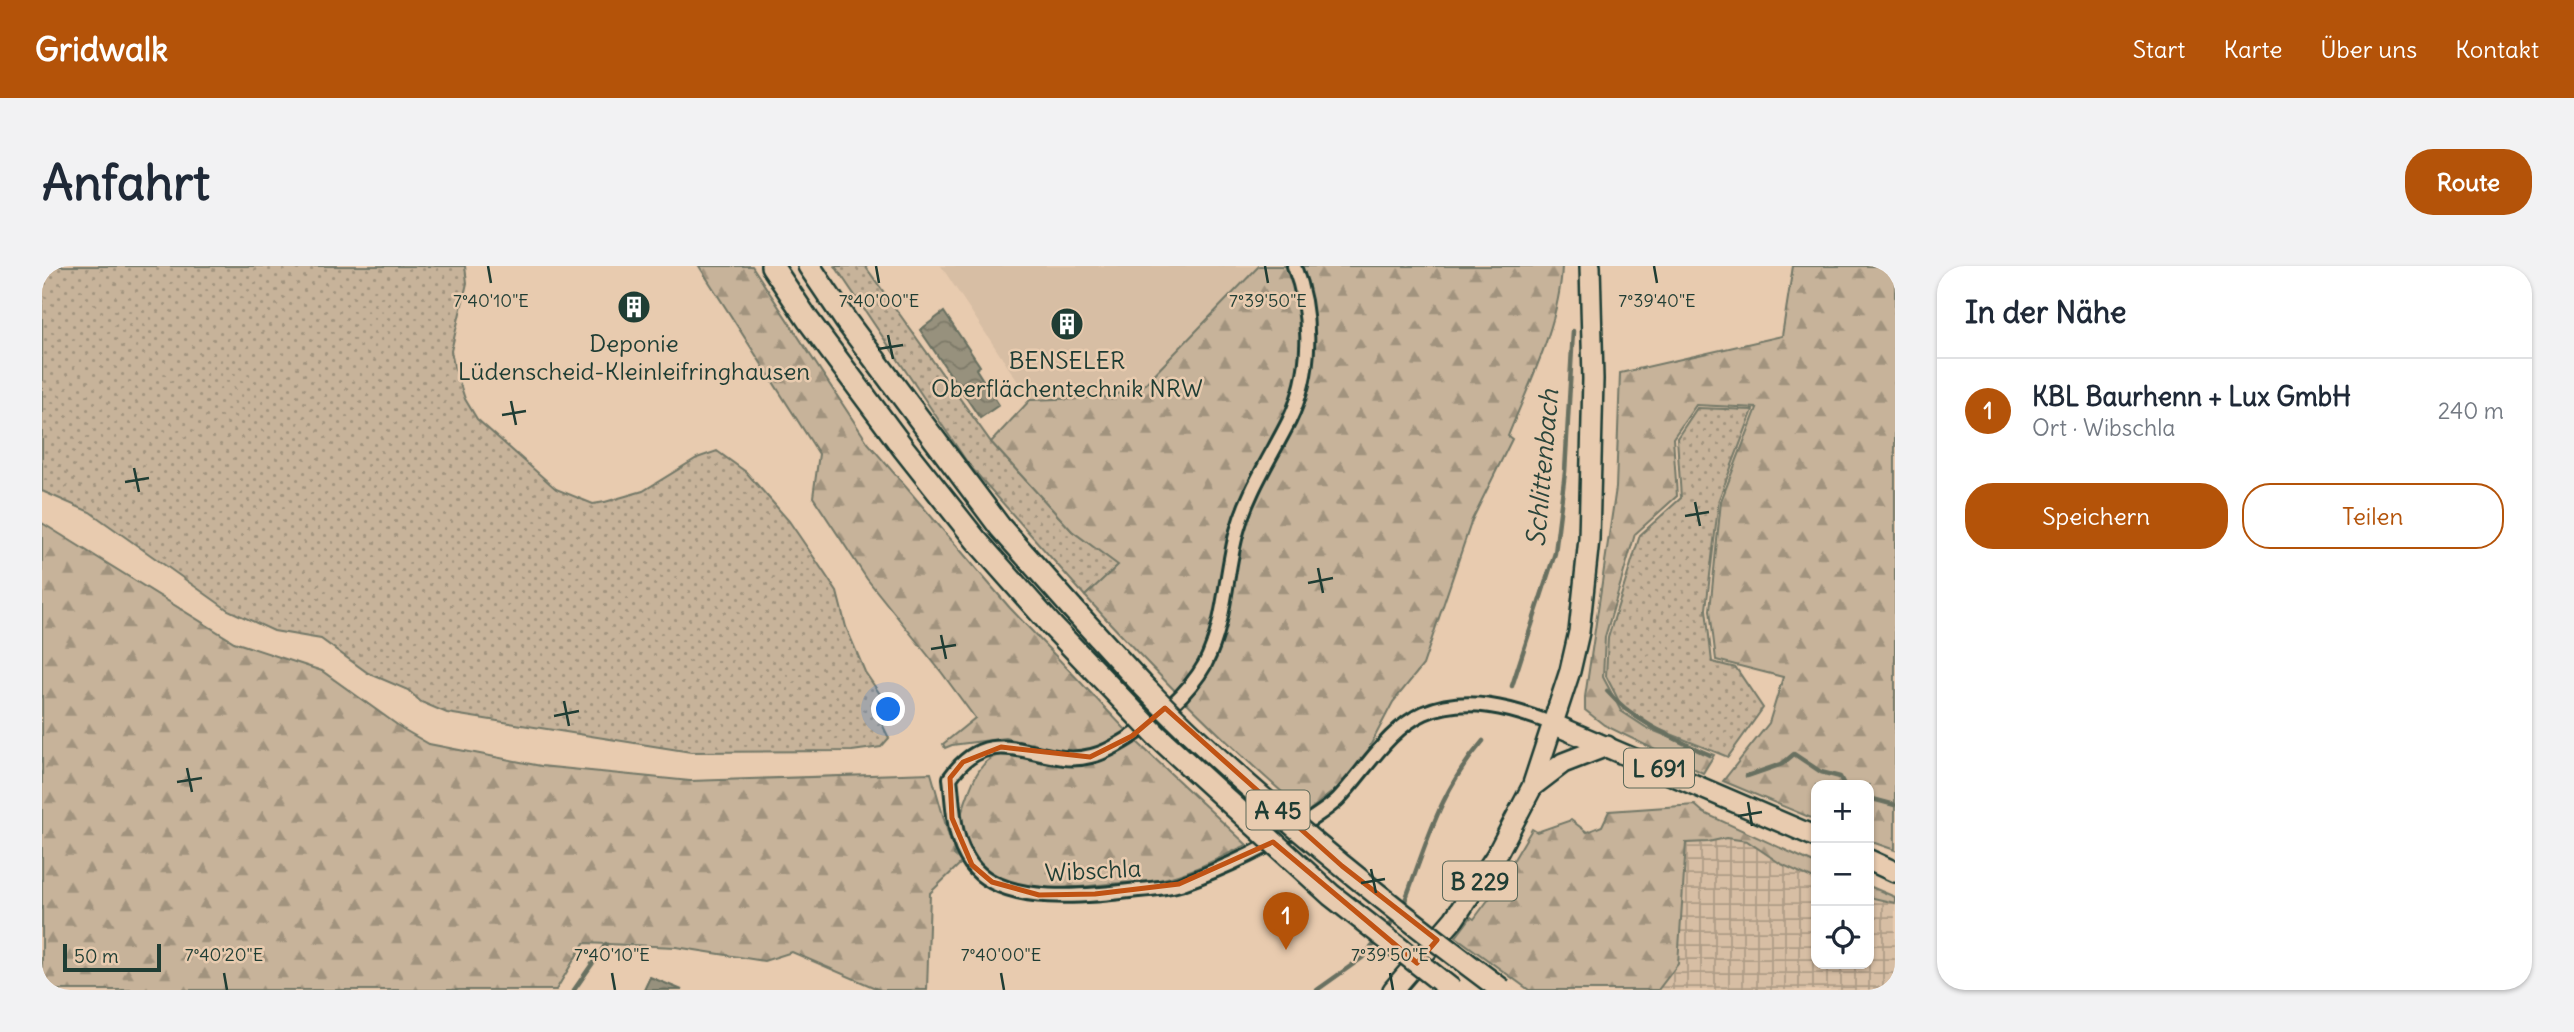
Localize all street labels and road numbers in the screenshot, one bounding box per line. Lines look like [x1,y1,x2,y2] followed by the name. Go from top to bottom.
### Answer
[1624,748,1694,788] road number: L 691
[1246,790,1310,830] road number: A 45
[1044,852,1142,888] street label: Wibschla
[1443,862,1517,901] road number: B 229

